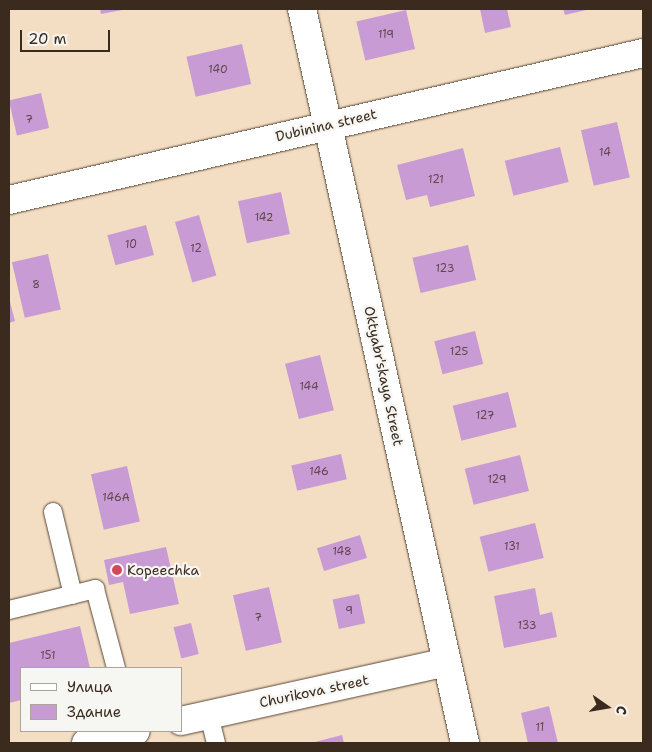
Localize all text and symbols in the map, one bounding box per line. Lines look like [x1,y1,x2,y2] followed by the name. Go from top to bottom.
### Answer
[22,20,112,52] scale bar
[378,28,394,42] house number: 119
[28,29,67,49] text: 20 m
[208,63,228,77] house number: 140
[274,105,378,145] street label: Dubinina street
[25,113,33,127] house number: 7
[599,146,611,160] house number: 14
[428,173,444,187] house number: 121
[255,211,273,225] house number: 142
[125,238,137,252] house number: 10
[190,242,202,256] house number: 12
[436,262,454,276] house number: 123
[32,278,40,292] house number: 8
[361,304,407,448] street label: Oktyabr'skaya Street
[450,345,468,359] house number: 125
[299,380,319,394] house number: 144
[476,409,494,423] house number: 127
[309,465,329,479] house number: 146
[488,473,506,487] house number: 129
[102,491,130,505] house number: 146А
[504,540,520,554] house number: 131
[332,545,352,559] house number: 148
[127,562,199,578] place label: Kopeechka
[111,564,123,576] marker: Kopeechka
[345,604,353,618] house number: 9
[254,611,262,625] house number: 7
[518,619,536,633] house number: 133
[40,649,56,663] house number: 151
[20,667,182,732] legend
[258,671,370,711] street label: Churikova street
[67,677,112,697] text: Улица
[582,682,632,732] north arrow
[67,702,121,722] text: Здание
[612,704,631,717] text: С
[536,721,544,735] house number: 11

